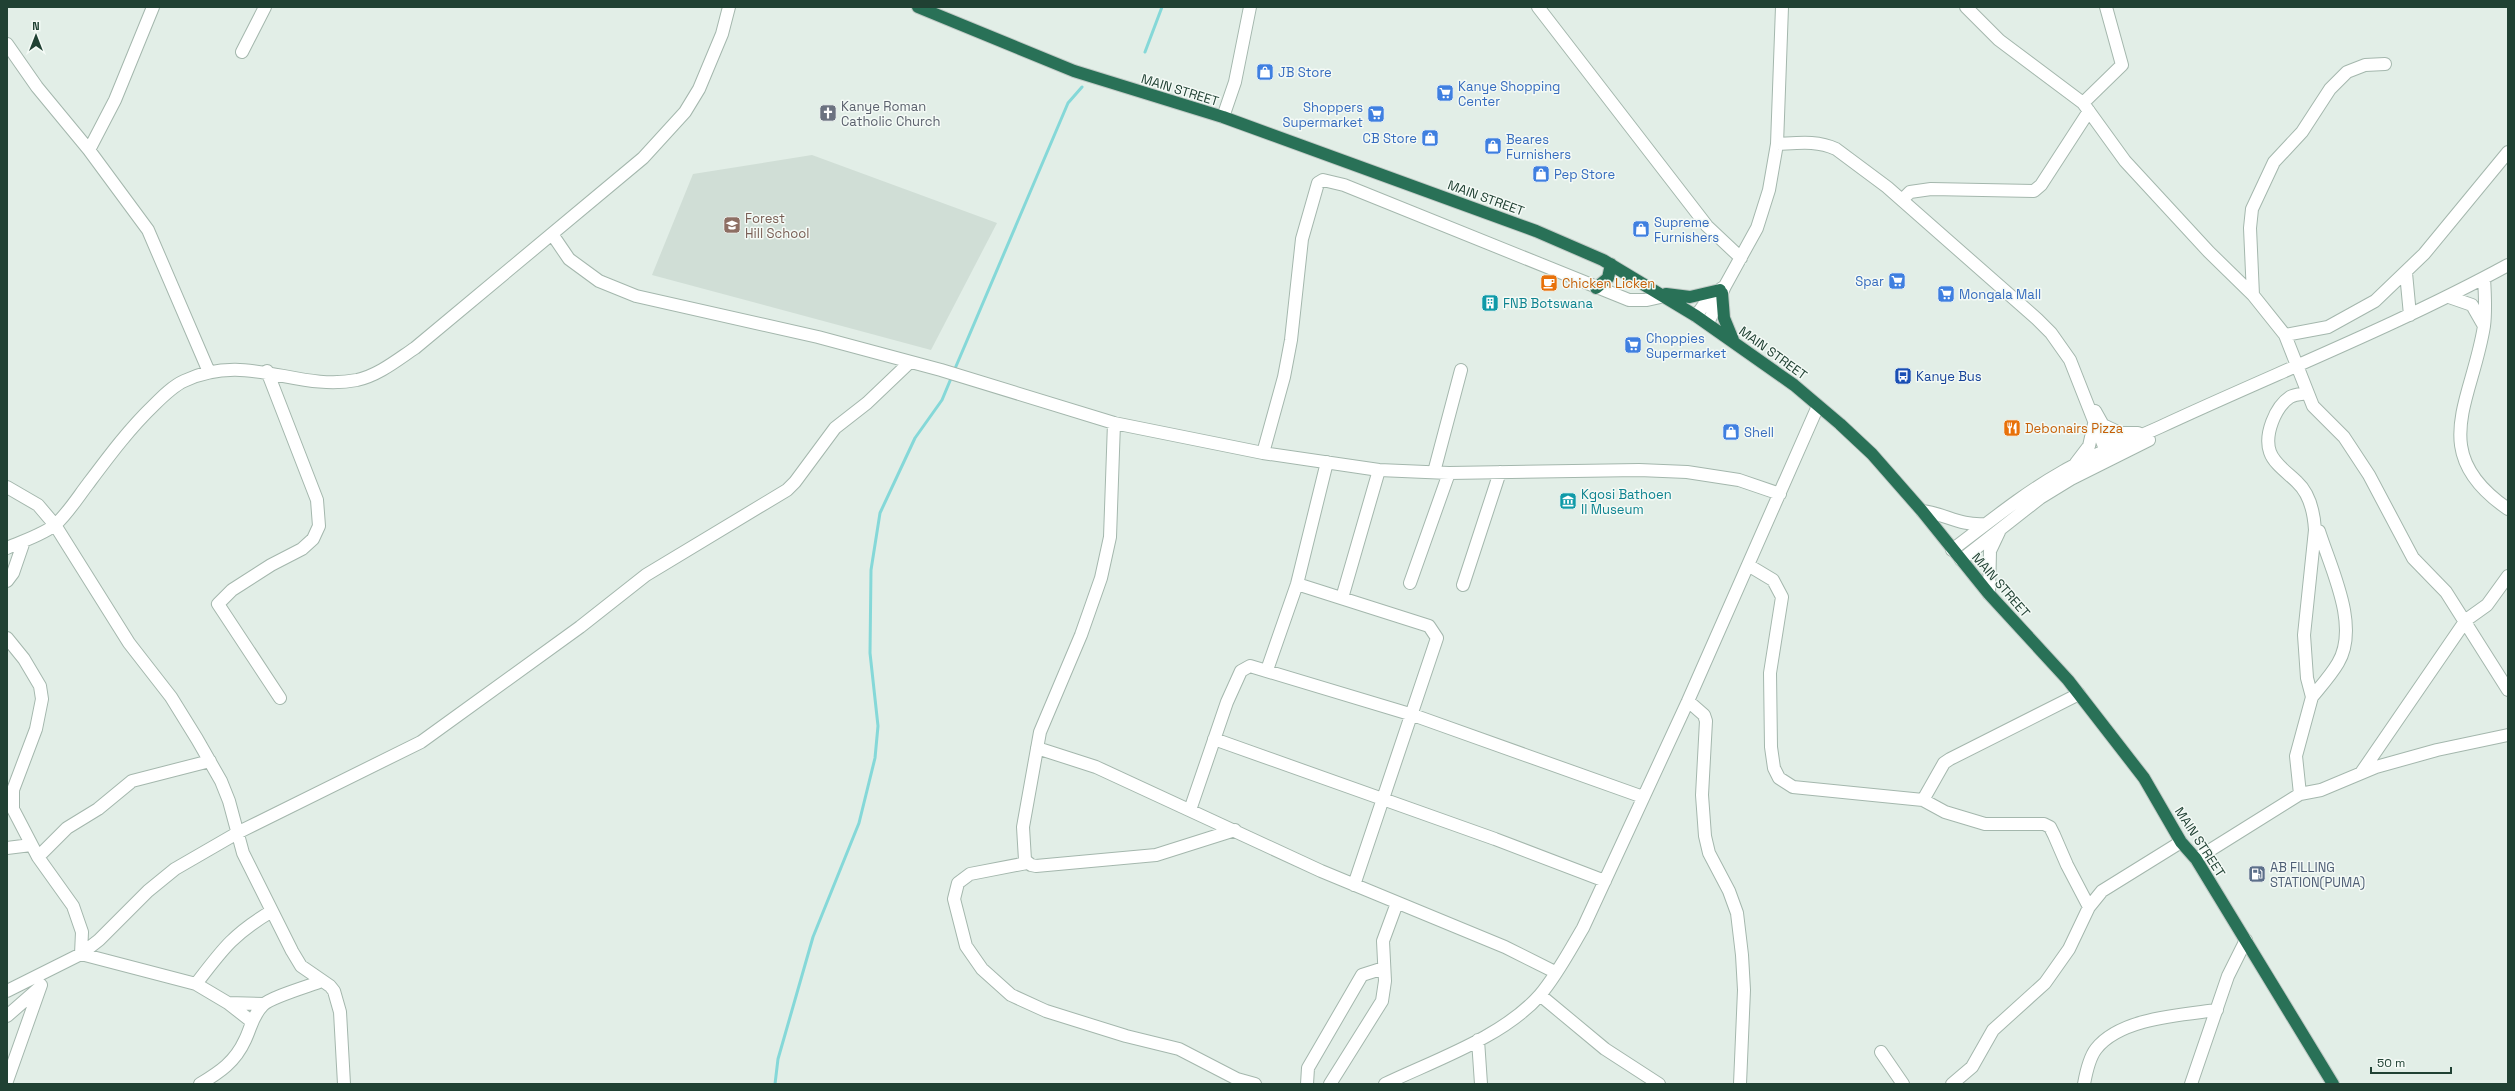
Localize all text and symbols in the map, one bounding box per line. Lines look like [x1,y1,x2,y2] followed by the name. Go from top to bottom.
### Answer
[16,16,56,56] north arrow
[32,19,40,33] text: N
[1255,62,1275,82] shop icon: JB Store
[1278,64,1332,81] place label: JB Store
[1139,70,1221,110] street label: MAIN STREET
[1458,78,1560,110] place label: Kanye Shopping Center
[1435,83,1455,103] supermarket icon: Kanye Shopping Center
[841,98,940,130] place label: Kanye Roman Catholic Church
[1282,99,1363,131] place label: Shoppers Supermarket
[818,103,838,123] church icon: Kanye Roman Catholic Church
[1366,104,1386,124] supermarket icon: Shoppers Supermarket
[1420,128,1440,148] shop icon: CB Store
[1363,130,1417,147] place label: CB Store
[1506,131,1571,163] place label: Beares Furnishers
[1483,136,1503,156] shop icon: Beares Furnishers
[1531,164,1551,184] shop icon: Pep Store
[1554,166,1615,183] place label: Pep Store
[1445,176,1527,220] street label: MAIN STREET
[745,210,809,242] place label: Forest Hill School
[1654,214,1719,246] place label: Supreme Furnishers
[722,215,742,235] school or university icon: Forest Hill School
[1631,219,1651,239] shop icon: Supreme Furnishers
[1887,271,1907,291] supermarket icon: Spar
[1539,273,1559,293] cafe icon: Chicken Licken
[1855,273,1884,290] place label: Spar
[1562,275,1655,292] place label: Chicken Licken
[1936,284,1956,304] supermarket icon: Mongala Mall
[1959,286,2041,303] place label: Mongala Mall
[1480,293,1500,313] building icon: FNB Botswana
[1503,295,1593,312] place label: FNB Botswana
[1736,323,1811,384] street label: MAIN STREET
[1646,330,1727,362] place label: Choppies Supermarket
[1623,335,1643,355] supermarket icon: Choppies Supermarket
[1893,366,1913,386] bus stop icon: Kanye Bus
[1916,368,1982,385] place label: Kanye Bus
[2002,418,2022,438] restaurant icon: Debonairs Pizza
[2025,420,2124,437] place label: Debonairs Pizza
[1721,422,1741,442] shop icon: Shell
[1744,424,1774,441] place label: Shell
[1581,486,1672,518] place label: Kgosi Bathoen II Museum
[1558,491,1578,511] museum icon: Kgosi Bathoen II Museum
[1968,549,2034,621] street label: MAIN STREET
[2171,804,2229,881] street label: MAIN STREET
[2270,859,2365,891] place label: AB FILLING STATION(PUMA)
[2247,864,2267,884] fuel station icon: AB FILLING STATION(PUMA)
[2371,1049,2451,1075] scale bar
[2377,1055,2405,1071] text: 50 m

